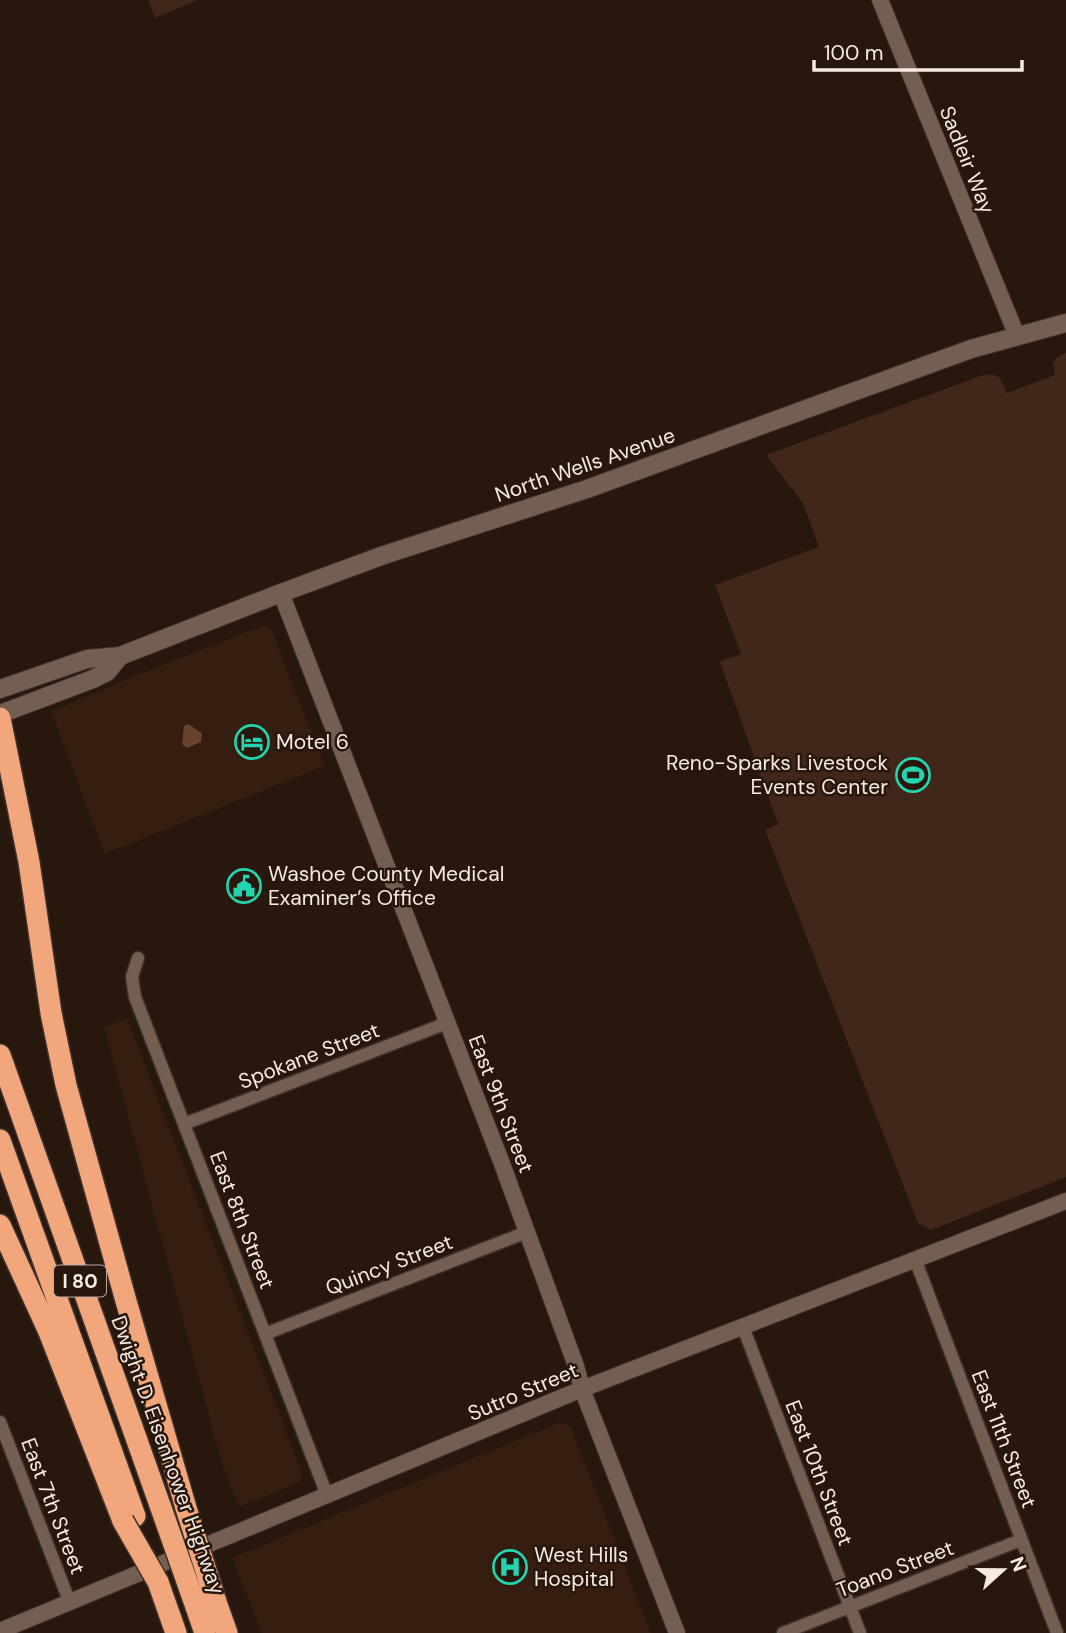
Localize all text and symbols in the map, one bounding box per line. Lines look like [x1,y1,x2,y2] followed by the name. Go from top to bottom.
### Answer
[814,28,1022,72] scale bar
[824,39,884,67] text: 100 m
[933,102,1001,218] street label: Sadleir Way
[491,421,679,509] street label: North Wells Avenue
[233,723,271,761] hotel icon: Motel 6
[276,728,349,756] place label: Motel 6
[666,749,888,801] place label: Reno-Sparks Livestock Events Center
[894,756,932,794] sports icon: Reno-Sparks Livestock Events Center
[268,860,504,912] place label: Washoe County Medical Examiner’s Office
[225,867,263,905] public building icon: Washoe County Medical Examiner’s Office
[235,1016,383,1096] street label: Spokane Street
[462,1031,540,1177] street label: East 9th Street
[203,1147,281,1293] street label: East 8th Street
[321,1228,457,1302] street label: Quincy Street
[54,1266,106,1296] road number: I 80
[104,1312,232,1599] street label: Dwight D. Eisenhower Highway
[464,1356,582,1428] street label: Sutro Street
[965,1366,1043,1512] street label: East 11th Street
[778,1396,860,1550] street label: East 10th Street
[14,1434,92,1578] street label: East 7th Street
[832,1534,958,1604] street label: Toano Street
[968,1535,1038,1605] north arrow
[534,1541,628,1593] place label: West Hills Hospital
[491,1548,529,1586] hospital icon: West Hills Hospital
[1004,1553,1033,1575] text: N

